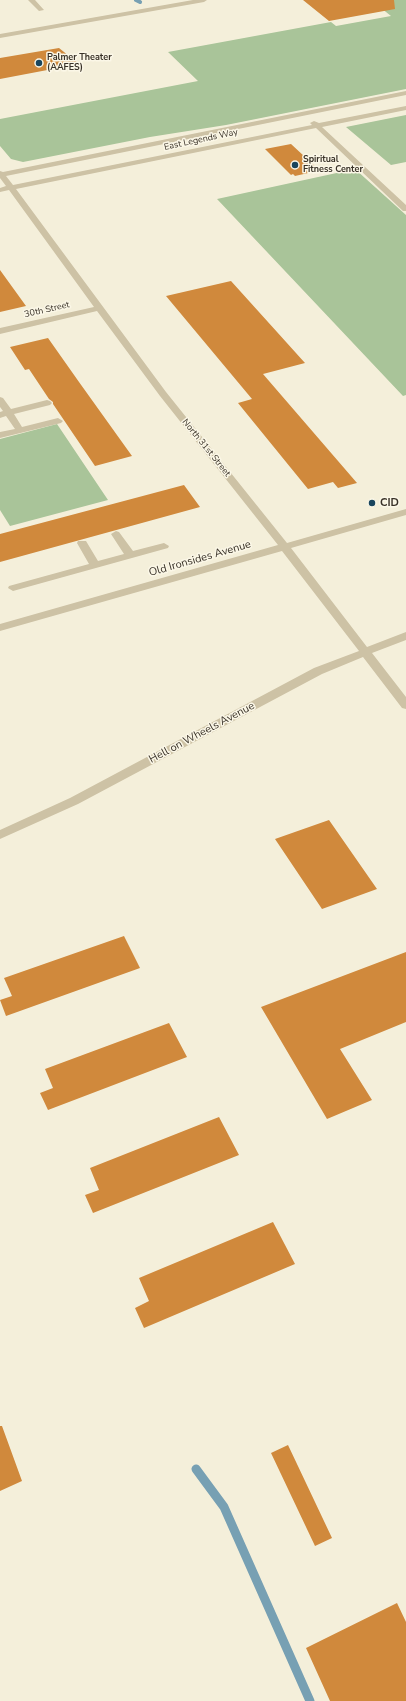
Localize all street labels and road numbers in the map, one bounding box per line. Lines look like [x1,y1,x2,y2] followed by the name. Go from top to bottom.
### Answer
[163,127,239,153] street label: East Legends Way
[23,300,71,320] street label: 30th Street
[180,417,232,479] street label: North 31st Street
[147,538,253,580] street label: Old Ironsides Avenue
[147,700,257,766] street label: Hell on Wheels Avenue

